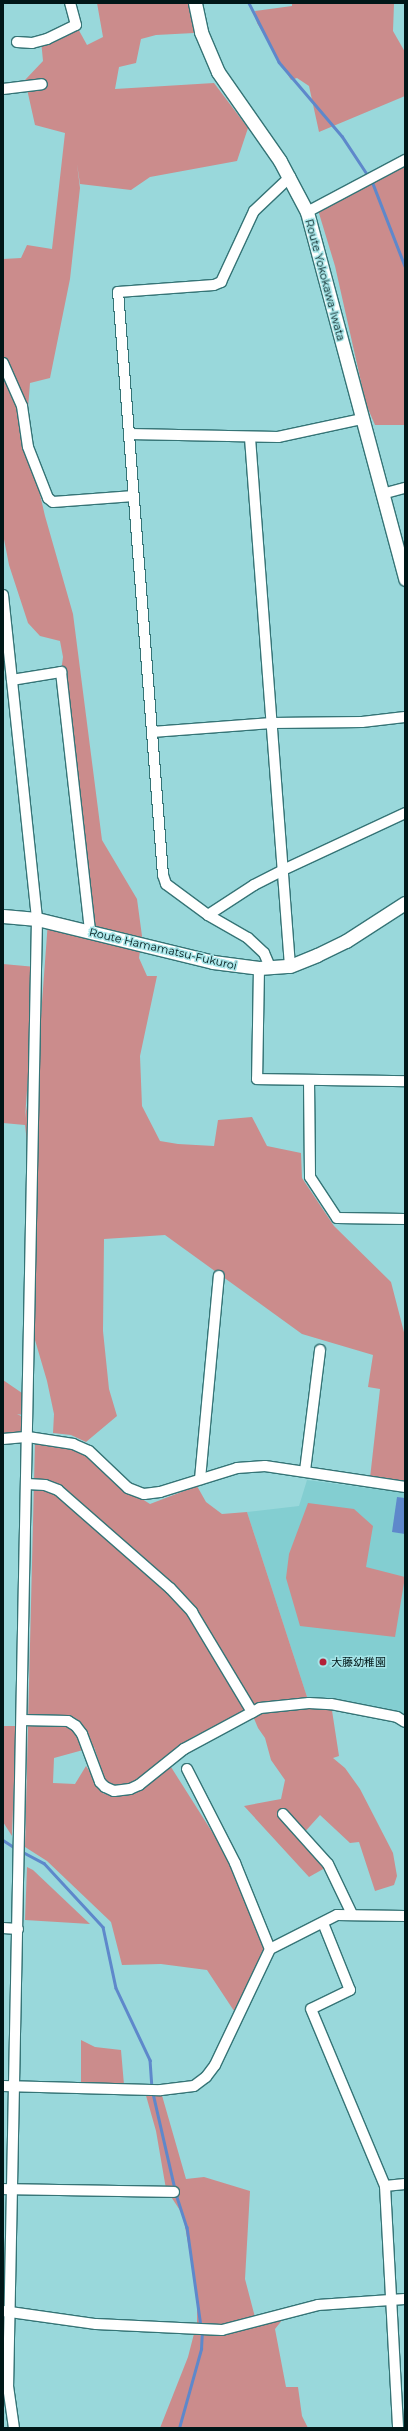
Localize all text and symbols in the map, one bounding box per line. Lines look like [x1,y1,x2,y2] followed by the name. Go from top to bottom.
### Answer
[302,218,348,342] street label: Route Yokokawa-Iwata
[88,926,238,972] street label: Route Hamamatsu-Fukuroi
[331,1655,386,1669] place label: 大藤幼稚園
[318,1657,328,1667] marker: 大藤幼稚園

